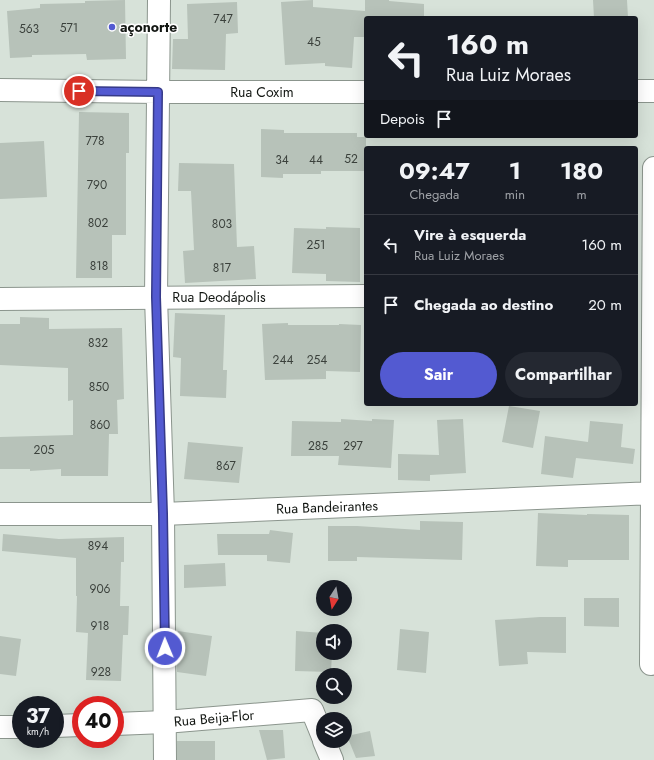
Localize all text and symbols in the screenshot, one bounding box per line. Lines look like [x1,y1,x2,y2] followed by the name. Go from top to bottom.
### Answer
[213,10,233,28] house number: 747
[120,17,177,37] place label: açonorte
[60,19,78,37] house number: 571
[19,20,40,38] house number: 563
[107,22,117,32] marker: açonorte
[446,24,529,65] text: 160 m
[380,32,432,84] icon: left
[307,33,321,51] house number: 45
[446,62,571,88] text: Rua Luiz Moraes
[62,74,96,108] pin
[68,80,90,102] icon: arrive
[230,82,294,102] street label: Rua Coxim
[380,108,425,130] text: Depois
[433,108,455,130] icon: arrive
[85,132,105,150] house number: 778
[344,150,358,168] house number: 52
[275,151,289,169] house number: 34
[309,151,323,169] house number: 44
[399,153,470,188] text: 09:47
[509,153,521,188] text: 1
[560,153,603,188] text: 180
[87,176,107,194] house number: 790
[409,185,459,204] text: Chegada
[505,185,525,204] text: min
[576,185,587,204] text: m
[88,214,108,232] house number: 802
[212,215,233,233] house number: 803
[414,224,526,246] text: Vire à esquerda
[380,234,402,256] icon: left
[581,234,622,256] text: 160 m
[307,236,326,254] house number: 251
[414,246,504,265] text: Rua Luiz Moraes
[90,257,108,275] house number: 818
[213,259,232,277] house number: 817
[172,287,266,307] street label: Rua Deodápolis
[380,294,402,316] icon: arrive
[414,294,553,316] text: Chegada ao destino
[588,294,622,316] text: 20 m
[88,334,108,352] house number: 832
[273,351,293,369] house number: 244
[307,351,327,369] house number: 254
[380,352,497,398] button: Sair
[505,352,622,398] button: Compartilhar
[89,378,109,396] house number: 850
[90,416,110,434] house number: 860
[308,437,328,455] house number: 285
[343,437,364,455] house number: 297
[34,441,55,459] house number: 205
[216,457,237,475] house number: 867
[276,495,379,519] street label: Rua Bandeirantes
[88,537,108,555] house number: 894
[89,580,111,598] house number: 906
[316,580,352,616] north arrow
[316,580,352,748] map controls
[91,617,109,635] house number: 918
[316,624,352,660] button: sound
[144,627,186,669] position arrow
[91,663,111,681] house number: 928
[316,668,352,704] button: search
[72,696,124,748] speed limit sign: 40
[26,702,50,731] text: 37
[173,705,255,731] street label: Rua Beija-Flor
[316,712,352,748] button: layers
[27,724,49,739] text: km/h

